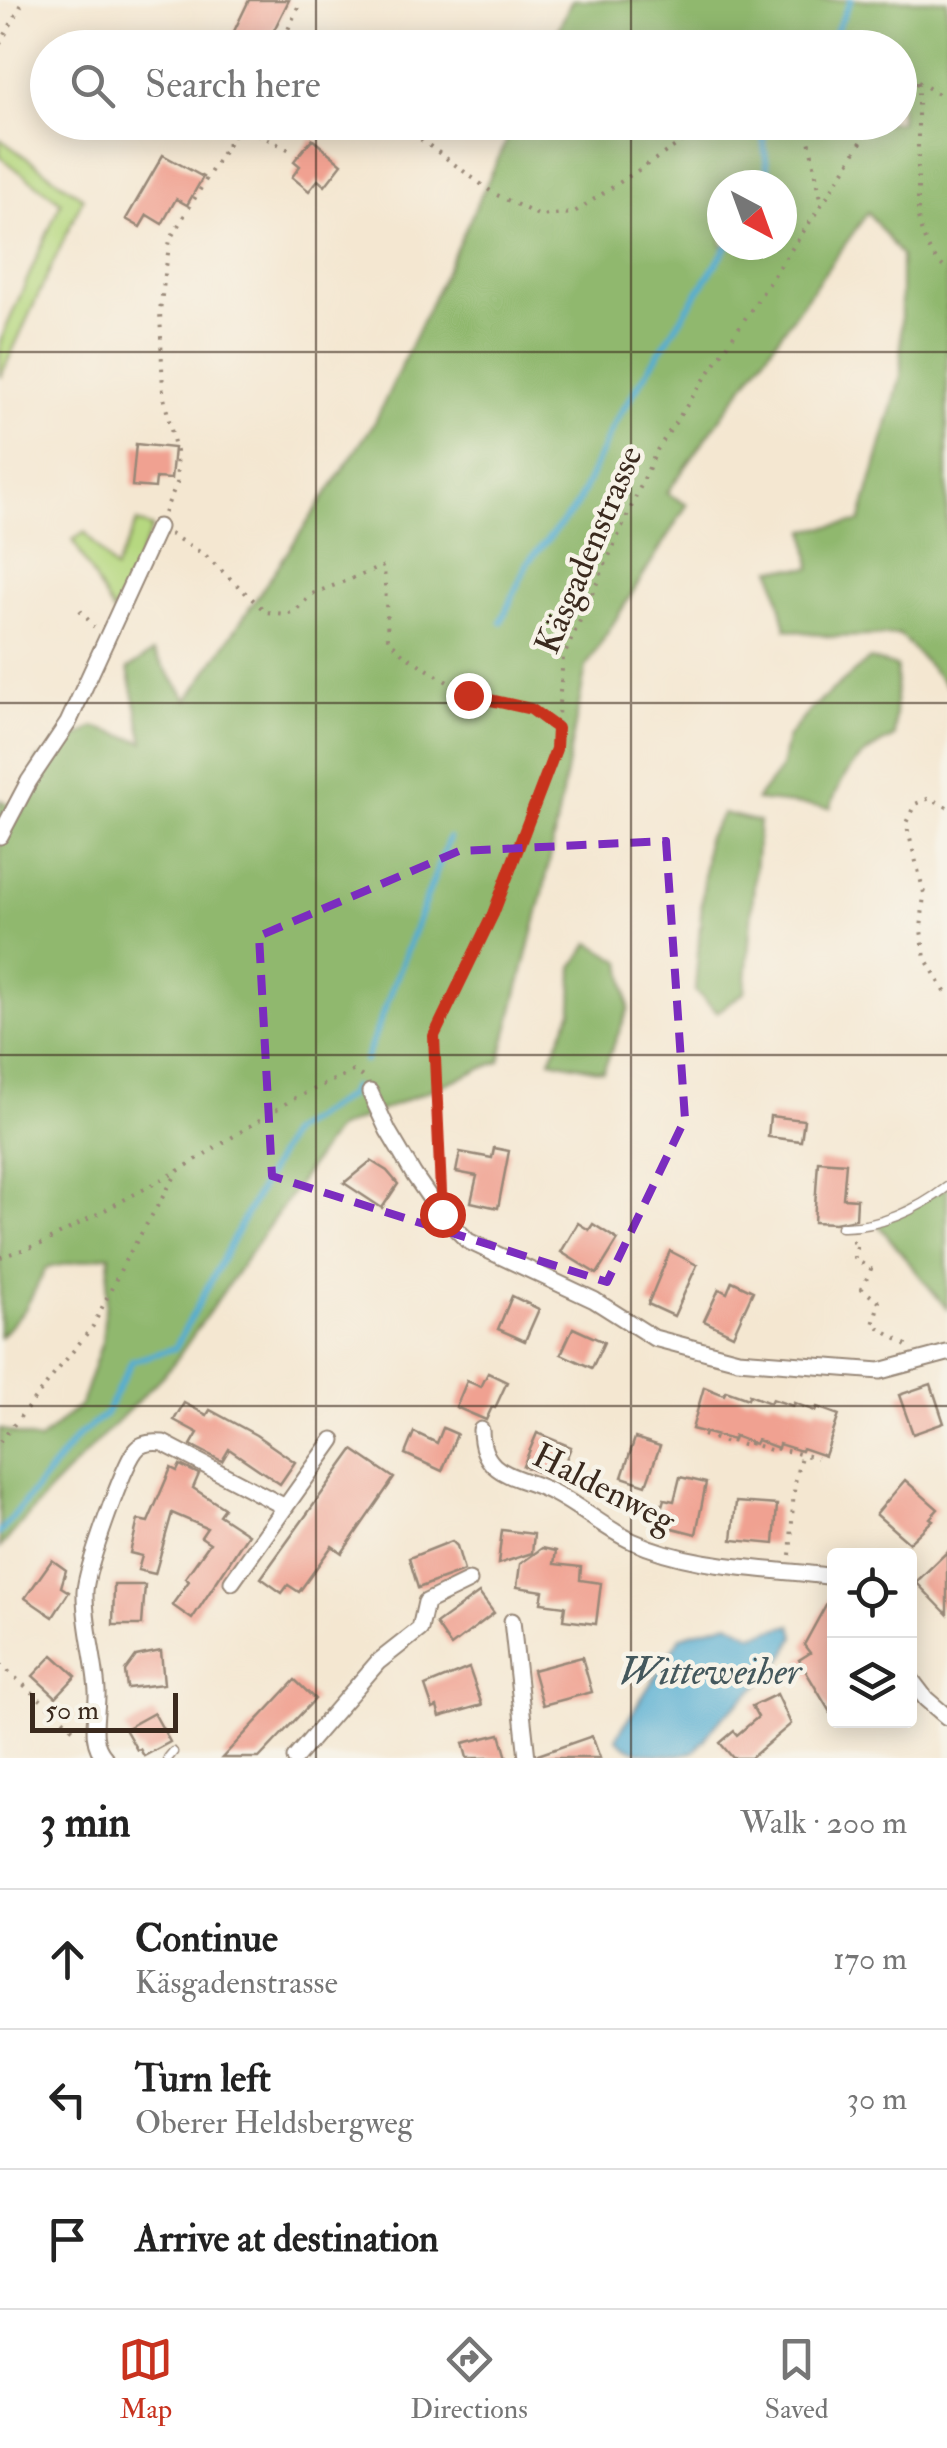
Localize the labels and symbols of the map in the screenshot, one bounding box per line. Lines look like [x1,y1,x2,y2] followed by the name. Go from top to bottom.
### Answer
[707,170,797,260] north arrow
[525,439,653,661] street label: Käsgadenstrasse
[446,673,492,719] route end
[420,1192,466,1238] route start
[525,1433,684,1543] street label: Haldenweg
[619,1648,803,1696] water label: Witteweiher
[30,1688,178,1732] scale bar

